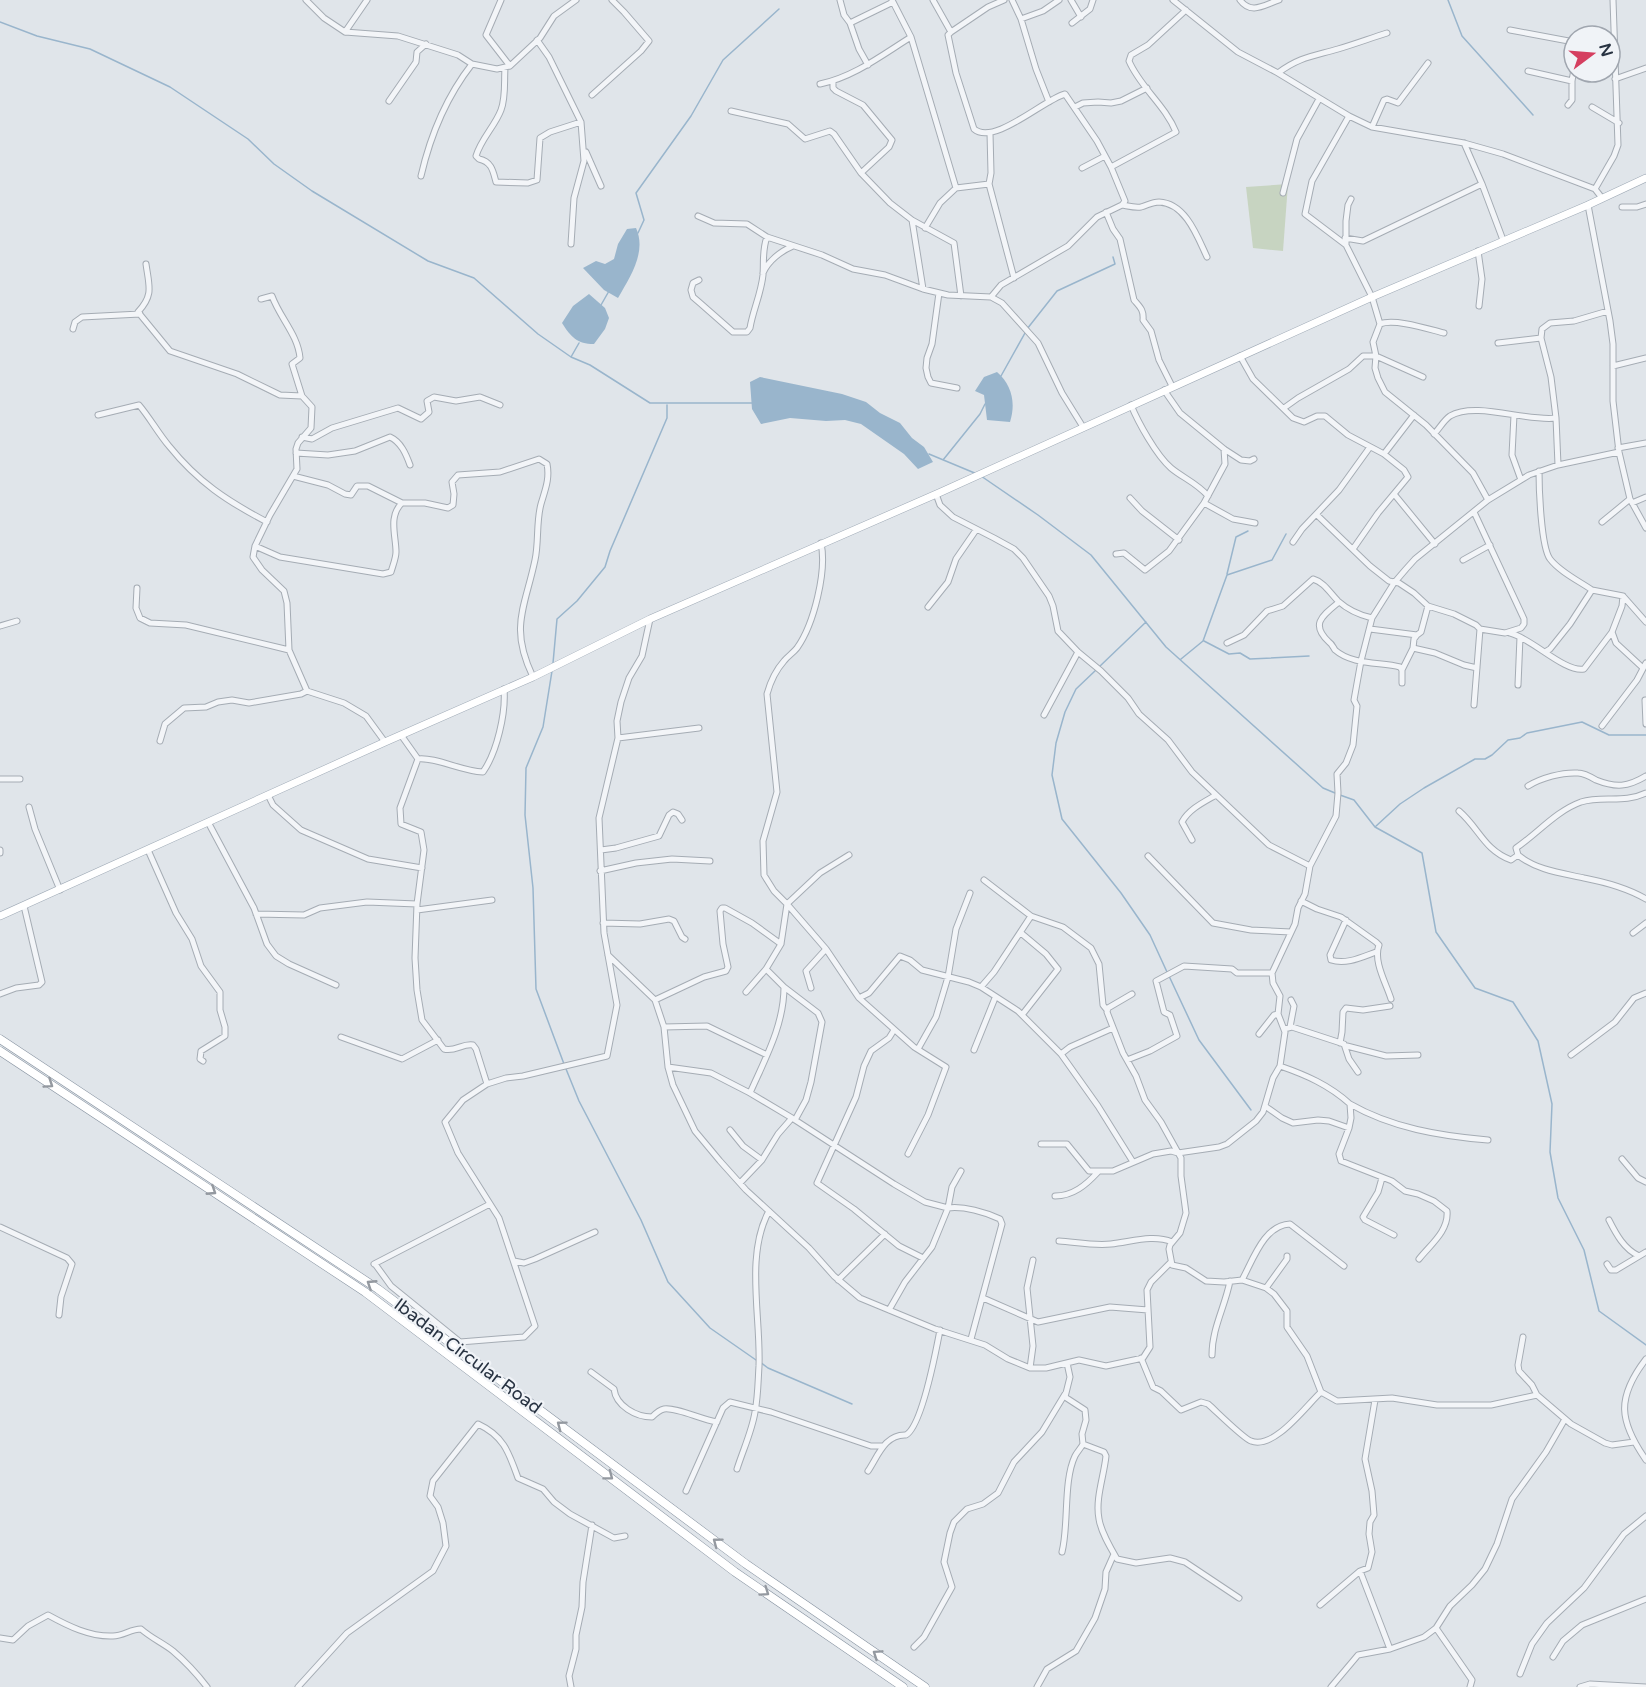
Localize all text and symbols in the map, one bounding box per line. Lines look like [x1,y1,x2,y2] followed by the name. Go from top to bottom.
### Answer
[1562,24,1622,84] north arrow
[1594,41,1617,59] text: N
[42,1077,53,1088] one-way arrow
[205,1184,216,1195] one-way arrow
[367,1280,378,1291] one-way arrow
[390,1293,546,1419] street label: Ibadan Circular Road
[557,1422,568,1433] one-way arrow
[602,1469,613,1480] one-way arrow
[713,1539,724,1550] one-way arrow
[759,1585,770,1596] one-way arrow
[872,1650,883,1661] one-way arrow

